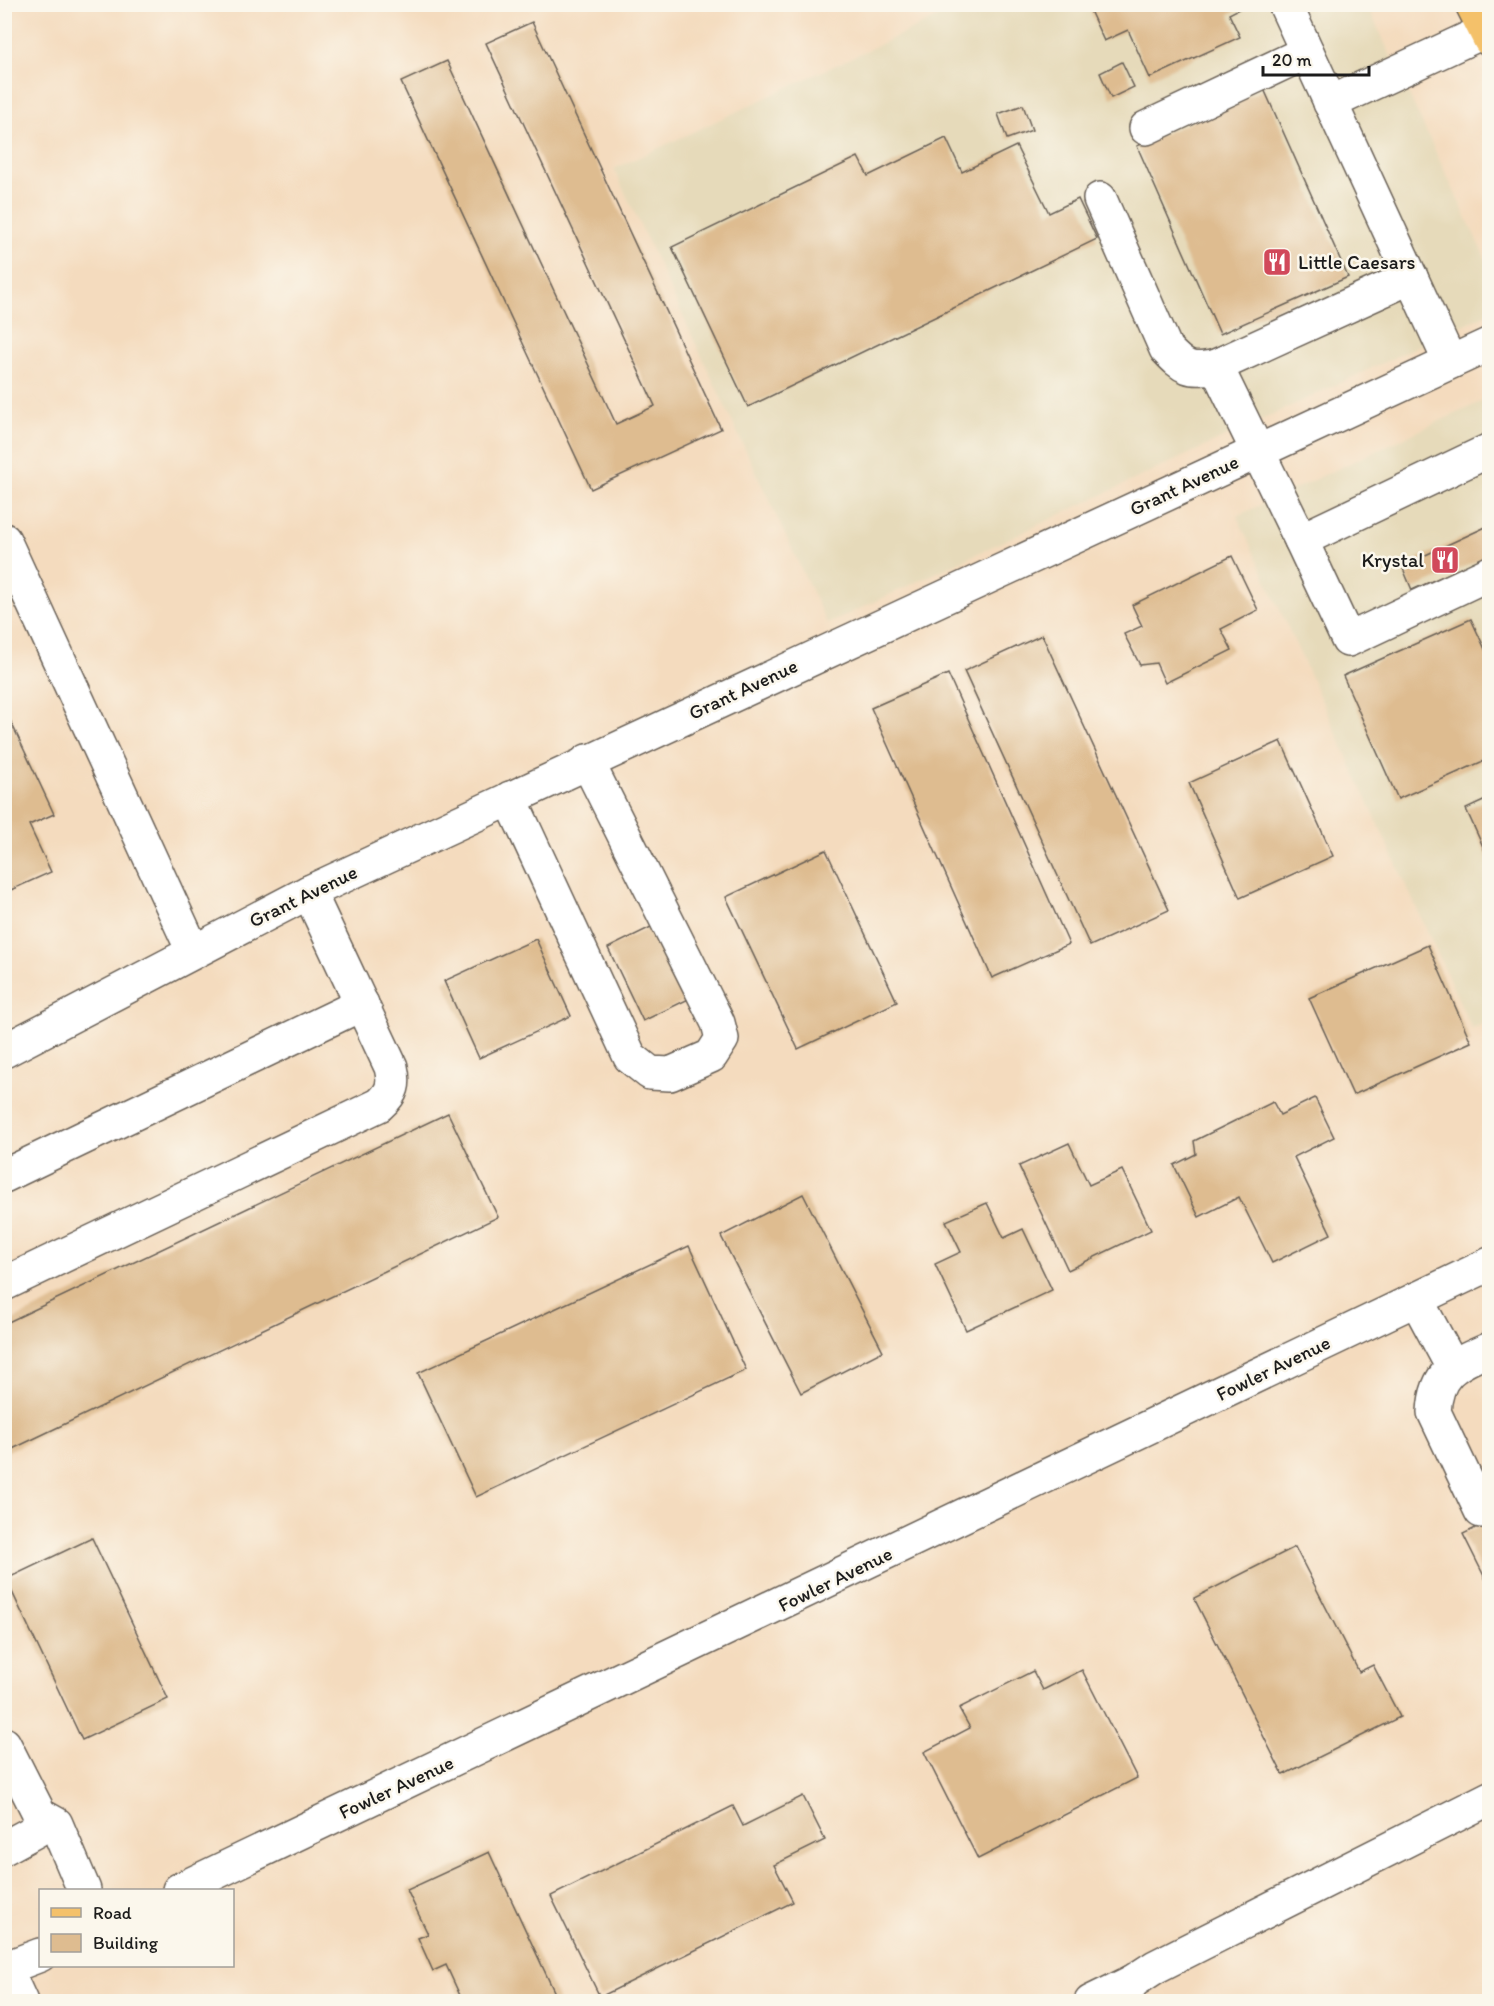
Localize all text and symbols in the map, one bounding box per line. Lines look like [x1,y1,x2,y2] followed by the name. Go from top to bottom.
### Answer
[1263,39,1370,77] scale bar
[1272,49,1312,71] text: 20 m
[1261,246,1293,278] restaurant icon: Little Caesars
[1298,250,1416,274] place label: Little Caesars
[1126,449,1242,521] street label: Grant Avenue
[1429,544,1461,576] restaurant icon: Krystal
[1362,548,1424,572] place label: Krystal
[685,653,801,725] street label: Grant Avenue
[245,859,361,933] street label: Grant Avenue
[1212,1330,1334,1406] street label: Fowler Avenue
[774,1541,896,1617] street label: Fowler Avenue
[335,1750,457,1824] street label: Fowler Avenue
[39,1889,234,1967] legend
[93,1902,132,1924] text: Road
[93,1932,159,1954] text: Building

